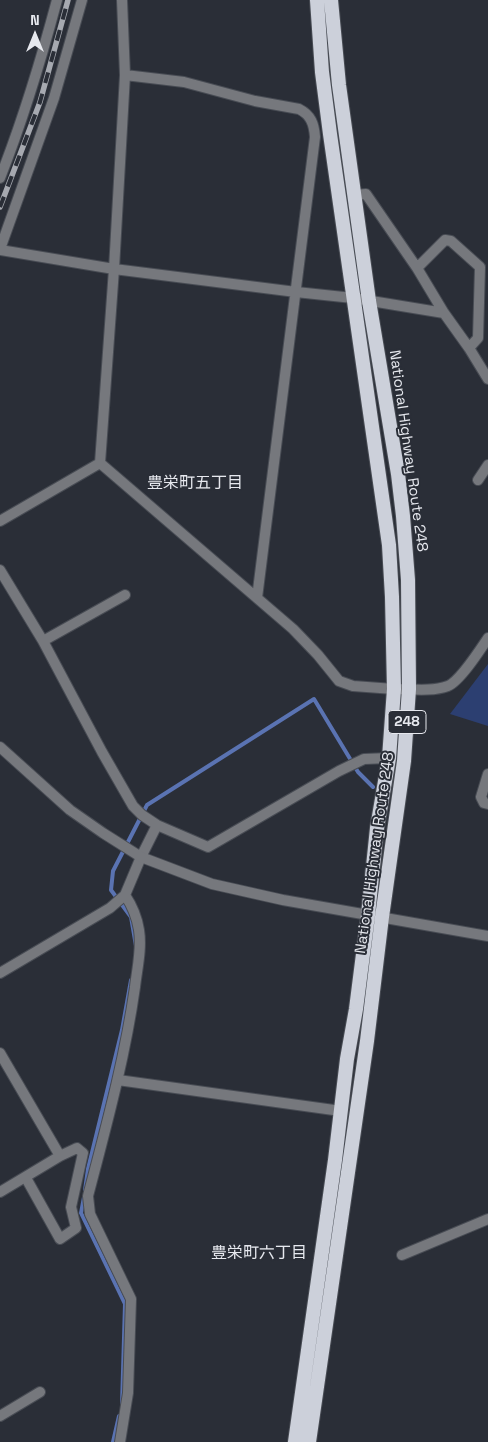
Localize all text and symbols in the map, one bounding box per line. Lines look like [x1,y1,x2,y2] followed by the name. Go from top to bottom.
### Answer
[10,10,60,60] north arrow
[30,11,40,29] text: N
[385,349,431,553] street label: National Highway Route 248
[147,474,243,494] district label: 豊栄町五丁目
[388,710,426,734] road number: 248
[352,751,398,955] street label: National Highway Route 248
[211,1244,307,1264] district label: 豊栄町六丁目

